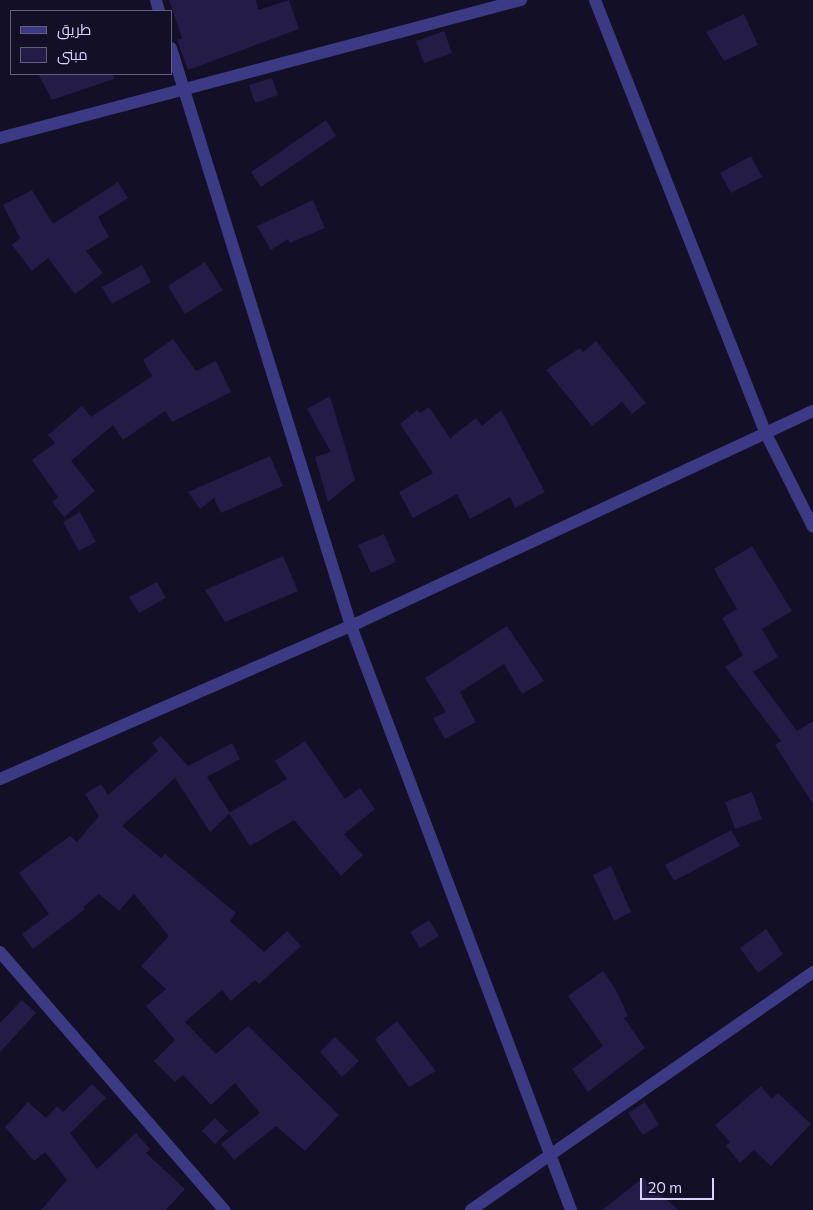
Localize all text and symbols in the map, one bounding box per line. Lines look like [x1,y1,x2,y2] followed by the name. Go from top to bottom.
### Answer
[10,10,172,75] legend
[57,20,91,38] text: طريق
[57,45,88,63] text: مبنى
[643,1168,717,1200] scale bar
[648,1178,682,1196] text: 20 m

